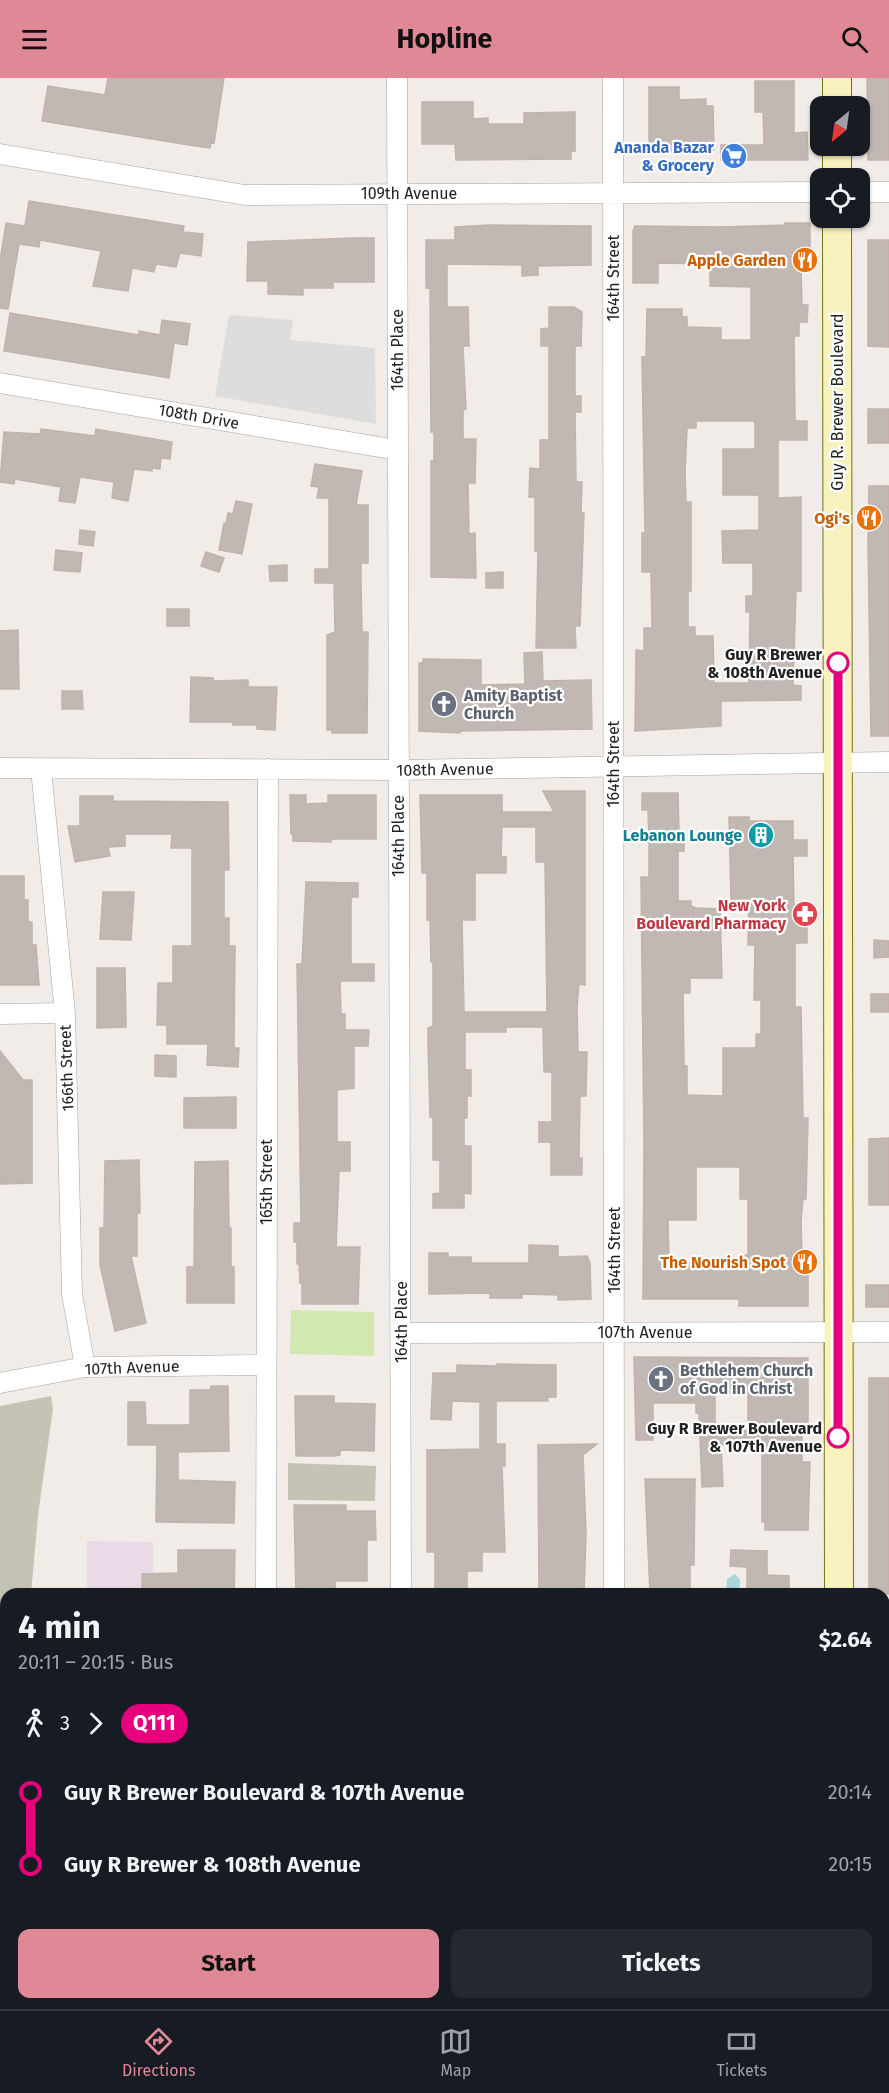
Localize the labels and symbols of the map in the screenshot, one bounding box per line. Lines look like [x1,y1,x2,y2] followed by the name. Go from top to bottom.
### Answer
[810,96,870,156] north arrow
[613,138,715,175] place label: Ananda Bazar & Grocery
[719,141,749,171] supermarket icon: Ananda Bazar & Grocery
[361,184,457,203] street label: 109th Avenue
[604,234,623,321] street label: 164th Street
[790,245,820,275] restaurant icon: Apple Garden
[686,251,786,270] place label: Apple Garden
[388,309,407,391] street label: 164th Place
[828,313,847,491] street label: Guy R. Brewer Boulevard
[157,400,241,433] street label: 108th Drive
[854,503,884,533] restaurant icon: Ogi's
[814,509,850,528] place label: Ogi's
[707,645,823,682] place label: Guy R Brewer & 108th Avenue
[827,652,849,674] marker: Guy R Brewer & 108th Avenue
[463,686,563,723] place label: Amity Baptist Church
[429,689,459,719] church icon: Amity Baptist Church
[604,720,623,807] street label: 164th Street
[396,759,494,780] street label: 108th Avenue
[389,795,408,877] street label: 164th Place
[746,820,776,850] building icon: Lebanon Lounge
[623,826,742,845] place label: Lebanon Lounge
[636,896,787,933] place label: New York Boulevard Pharmacy
[790,899,820,929] pharmacy icon: New York Boulevard Pharmacy
[55,1024,78,1112] street label: 166th Street
[257,1139,276,1225] street label: 165th Street
[605,1206,624,1293] street label: 164th Street
[790,1247,820,1277] restaurant icon: The Nourish Spot
[660,1253,787,1272] place label: The Nourish Spot
[392,1281,411,1363] street label: 164th Place
[597,1323,693,1342] street label: 107th Avenue
[84,1356,180,1379] street label: 107th Avenue
[680,1361,813,1398] place label: Bethlehem Church of God in Christ
[646,1364,676,1394] church icon: Bethlehem Church of God in Christ
[647,1419,822,1456] place label: Guy R Brewer Boulevard & 107th Avenue
[827,1426,849,1448] marker: Guy R Brewer Boulevard & 107th Avenue

